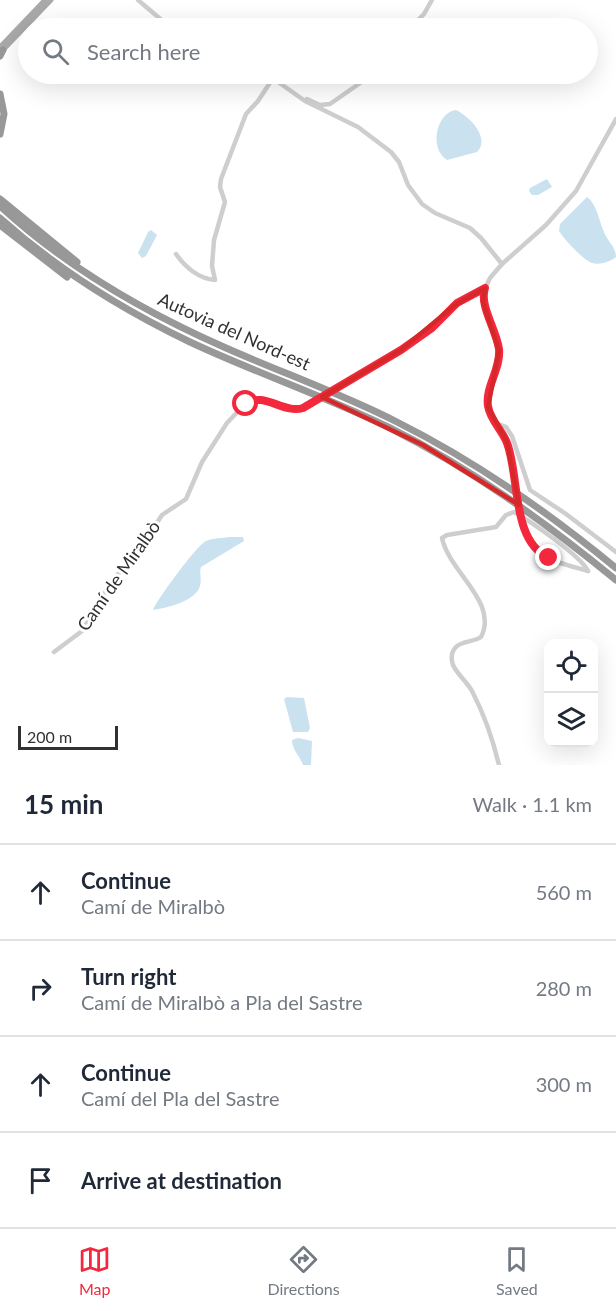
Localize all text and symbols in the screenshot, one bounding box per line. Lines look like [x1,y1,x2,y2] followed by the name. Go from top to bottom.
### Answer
[18,18,598,84] search box
[39,35,72,68] icon: search
[87,38,200,65] text: Search here
[155,288,314,375] street label: Autovia del Nord-est
[232,390,258,416] route start
[72,516,164,635] street label: Camí de Miralbò
[535,544,561,570] route end
[544,639,598,747] map controls
[544,639,598,693] button: locate
[544,693,598,747] button: layers
[18,723,118,750] scale bar
[27,727,72,746] text: 200 m
[24,788,104,820] text: 15 min
[473,792,592,816] text: Walk · 1.1 km
[81,867,171,894] text: Continue
[24,876,57,909] icon: ahead
[536,880,592,904] text: 560 m
[81,894,225,918] text: Camí de Miralbò
[81,963,176,990] text: Turn right
[24,972,57,1005] icon: right
[536,976,592,1000] text: 280 m
[81,990,363,1014] text: Camí de Miralbò a Pla del Sastre
[81,1059,171,1086] text: Continue
[24,1068,57,1101] icon: ahead
[536,1072,592,1096] text: 300 m
[81,1086,280,1110] text: Camí del Pla del Sastre
[24,1164,57,1197] icon: arrive
[81,1167,282,1194] text: Arrive at destination
[78,1243,111,1298] tab: Map
[267,1243,340,1298] tab: Directions
[496,1243,538,1298] tab: Saved

